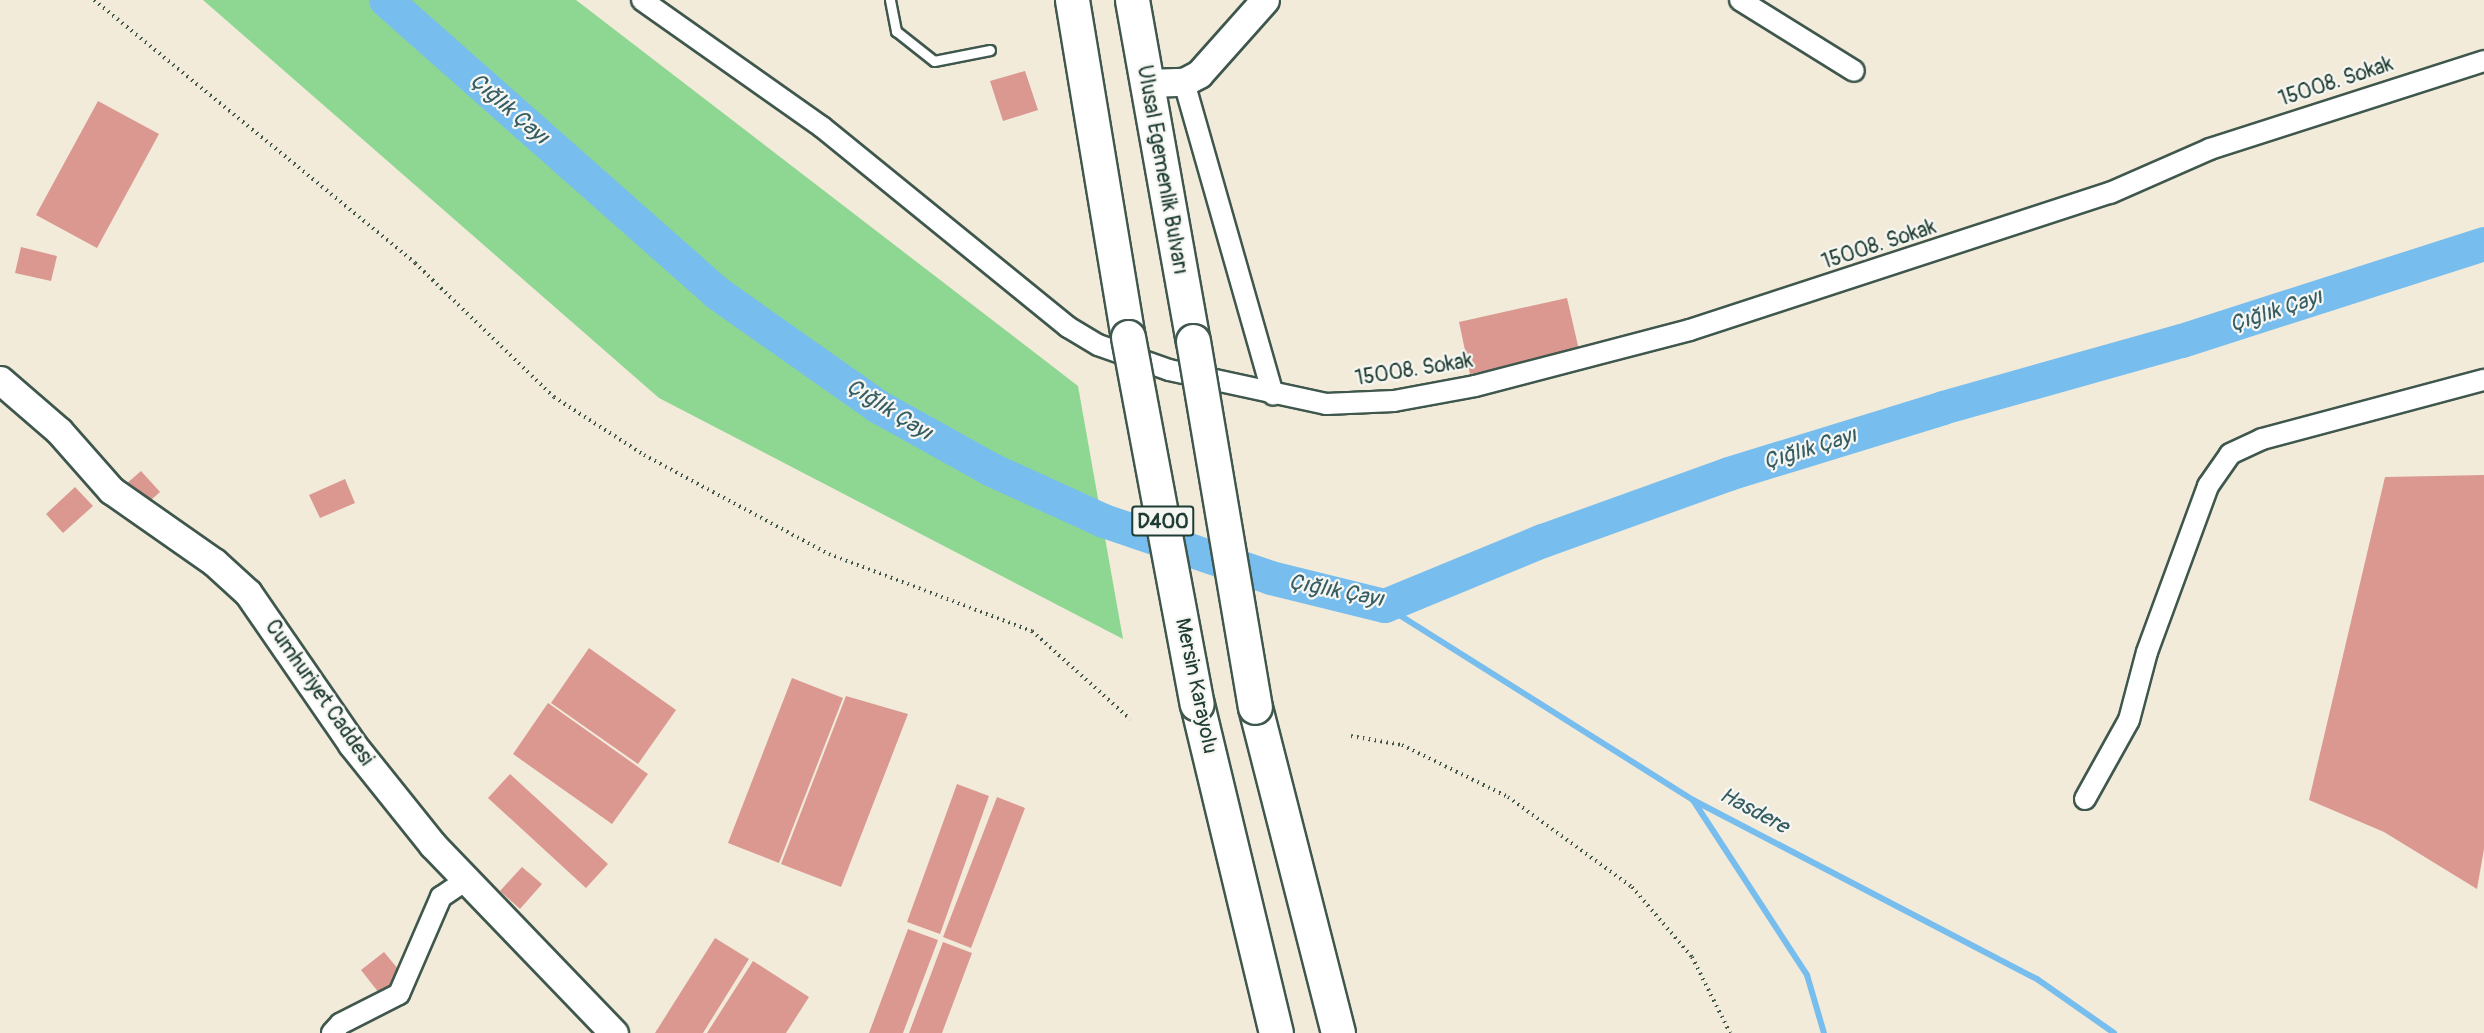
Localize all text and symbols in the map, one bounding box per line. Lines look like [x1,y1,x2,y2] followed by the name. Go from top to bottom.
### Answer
[2276,52,2396,112] street label: 15008. Sokak
[1131,63,1193,277] street label: Ulusal Egemenlik Bulvarı
[464,68,554,150] water label: Çığlık Çayı
[1819,215,1939,275] street label: 15008. Sokak
[2226,284,2326,338] water label: Çığlık Çayı
[1353,348,1475,392] street label: 15008. Sokak
[841,373,937,447] water label: Çığlık Çayı
[1760,422,1860,476] water label: Çığlık Çayı
[1130,504,1196,538] road number: D400
[1287,569,1385,613] water label: Çığlık Çayı
[259,615,379,771] street label: Cumhuriyet Caddesi
[1169,616,1223,756] street label: Mersin Karayolu
[1715,782,1793,840] water label: Hasdere

